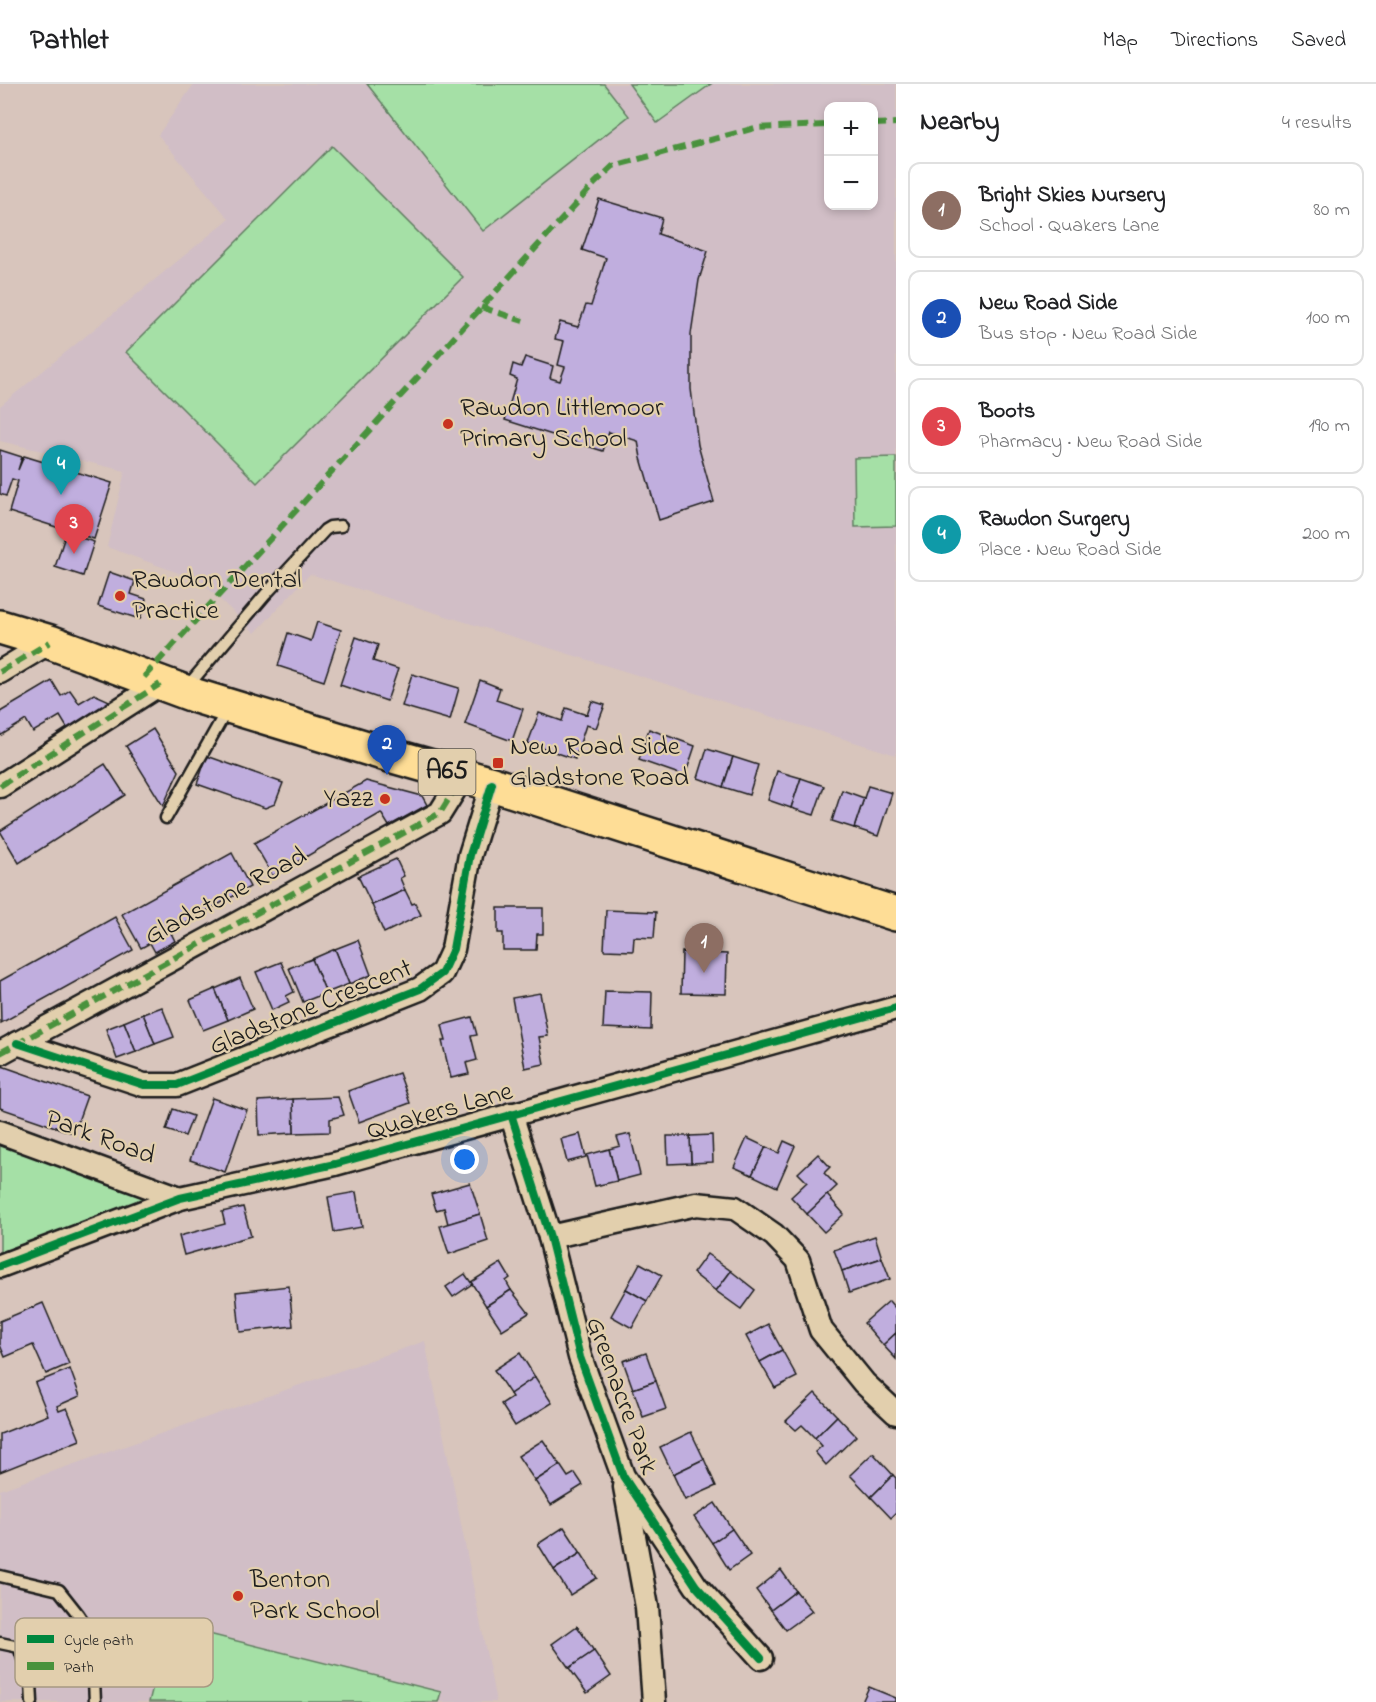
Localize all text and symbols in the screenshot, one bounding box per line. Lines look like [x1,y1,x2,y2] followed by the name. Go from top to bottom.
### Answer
[30,21,109,62] text: Pathlet
[1102,26,1138,56] text: Map
[1171,26,1258,56] text: Directions
[1291,26,1346,56] text: Saved
[824,102,878,210] map controls
[824,102,878,156] button: +
[920,104,999,142] text: Nearby
[1282,109,1352,138] text: 4 results
[824,156,878,210] button: −
[979,180,1166,212] text: Bright Skies Nursery
[938,196,945,225] text: 1
[1313,196,1350,225] text: 80 m
[979,212,1159,241] text: School · Quakers Lane
[979,288,1117,320] text: New Road Side
[937,304,946,333] text: 2
[1306,304,1350,333] text: 100 m
[979,320,1197,349] text: Bus stop · New Road Side
[460,389,664,459] place label: Rawdon Littlemoor Primary School
[979,396,1035,428] text: Boots
[937,412,946,441] text: 3
[1308,412,1350,441] text: 190 m
[441,417,455,431] marker: Rawdon Littlemoor Primary School
[979,428,1202,457] text: Pharmacy · New Road Side
[42,446,80,495] pin: 4
[54,504,94,554] pin: 3
[979,504,1130,536] text: Rawdon Surgery
[937,520,946,549] text: 4
[1302,520,1350,549] text: 200 m
[979,536,1161,565] text: Place · New Road Side
[132,561,302,631] place label: Rawdon Dental Practice
[113,589,127,603] marker: Rawdon Dental Practice
[368,726,406,775] pin: 2
[510,728,689,798] place label: New Road Side Gladstone Road
[418,749,476,795] road number: A65
[491,756,505,770] marker: New Road Side Gladstone Road
[323,780,374,819] place label: Yazz
[378,792,392,806] marker: Yazz
[138,838,314,956] street label: Gladstone Road
[684,924,724,973] pin: 1
[204,950,418,1066] street label: Gladstone Crescent
[362,1072,518,1151] street label: Quakers Lane
[40,1100,160,1176] street label: Park Road
[450,1145,479,1174] your location
[574,1312,668,1481] street label: Greenacre Park
[249,1561,380,1631] place label: Benton Park School
[231,1589,245,1603] marker: Benton Park School
[15,1618,213,1687] legend
[64,1629,133,1653] text: Cycle path
[64,1656,94,1680] text: Path

